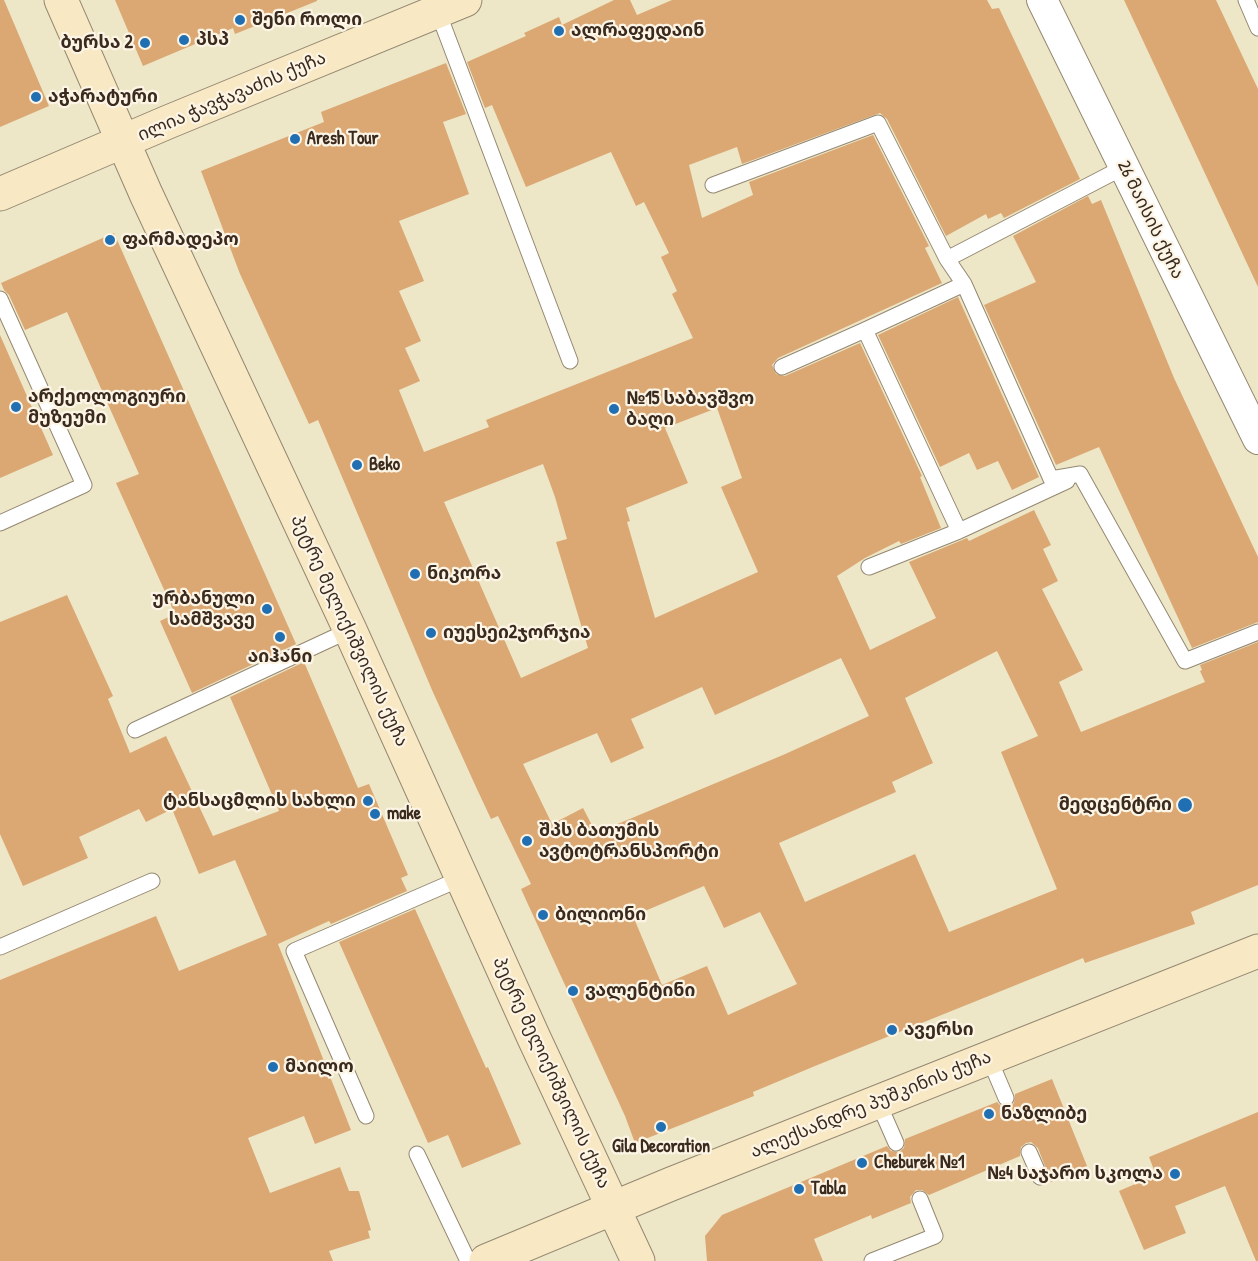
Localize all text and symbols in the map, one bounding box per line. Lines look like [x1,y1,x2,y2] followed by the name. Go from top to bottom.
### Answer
[252,9,362,31] place label: შენი როლი
[233,13,247,27] marker: შენი როლი
[571,20,704,42] place label: ალრაფედაინ
[552,24,566,38] marker: ალრაფედაინ
[196,29,229,51] place label: პსპ
[61,32,133,54] place label: ბურსა 2
[177,33,191,47] marker: პსპ
[138,36,152,50] marker: ბურსა 2
[135,48,329,146] street label: ილია ჭავჭავაძის ქუჩა
[48,86,158,108] place label: აჭარატური
[29,90,43,104] marker: აჭარატური
[307,128,378,150] place label: Aresh Tour
[288,132,302,146] marker: Aresh Tour
[1112,157,1188,283] street label: 26 მაისის ქუჩა
[122,229,239,251] place label: ფარმადეპო
[103,233,117,247] marker: ფარმადეპო
[28,386,186,428] place label: არქეოლოგიური მუზეუმი
[626,388,753,430] place label: №15 საბავშვო ბაღი
[9,400,23,414] marker: არქეოლოგიური მუზეუმი
[607,402,621,416] marker: №15 საბავშვო ბაღი
[369,454,400,476] place label: Beko
[350,458,364,472] marker: Beko
[286,512,412,750] street label: პეტრე მელიქიშვილის ქუჩა
[427,563,501,585] place label: ნიკორა
[408,567,422,581] marker: ნიკორა
[152,588,255,630] place label: ურბანული სამშვავე
[260,602,274,616] marker: ურბანული სამშვავე
[443,622,591,644] place label: იუესეი2ჯორჯია
[424,626,438,640] marker: იუესეი2ჯორჯია
[273,630,287,644] marker: აიჰანი
[248,646,312,668] place label: აიჰანი
[163,790,356,812] place label: ტანსაცმლის სახლი
[361,794,375,808] marker: ტანსაცმლის სახლი
[1059,794,1172,816] place label: მედცენტრი
[1176,796,1194,814] marker: მედცენტრი
[387,803,421,825] place label: make
[368,807,382,821] marker: make
[539,820,719,862] place label: შპს ბათუმის ავტოტრანსპორტი
[520,834,534,848] marker: შპს ბათუმის ავტოტრანსპორტი
[555,904,646,926] place label: ბილიონი
[536,908,550,922] marker: ბილიონი
[488,954,614,1192] street label: პეტრე მელიქიშვილის ქუჩა
[585,980,695,1002] place label: ვალენტინი
[566,984,580,998] marker: ვალენტინი
[904,1019,974,1041] place label: ავერსი
[885,1023,899,1037] marker: ავერსი
[747,1047,995,1163] street label: ალექსანდრე პუშკინის ქუჩა
[285,1056,354,1078] place label: მაილო
[266,1060,280,1074] marker: მაილო
[1001,1103,1087,1125] place label: ნაზლიბე
[982,1107,996,1121] marker: ნაზლიბე
[654,1120,668,1134] marker: Gila Decoration
[612,1136,710,1158] place label: Gila Decoration
[874,1152,963,1174] place label: Cheburek №1
[855,1156,869,1170] marker: Cheburek №1
[988,1163,1163,1185] place label: №4 საჯარო სკოლა
[1168,1167,1182,1181] marker: №4 საჯარო სკოლა
[811,1178,846,1200] place label: Tabla
[792,1182,806,1196] marker: Tabla

